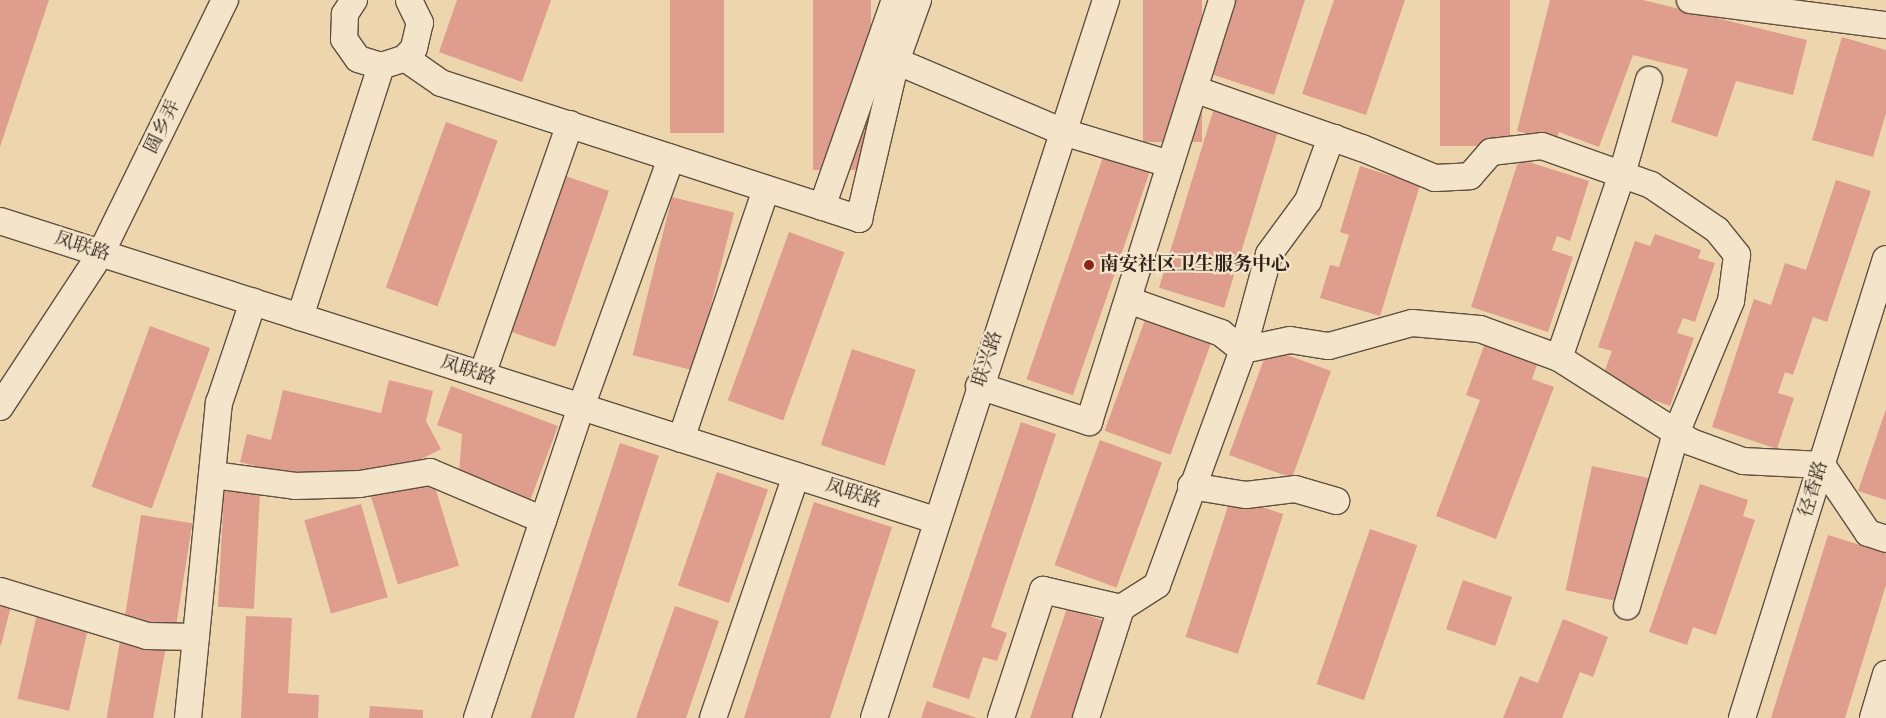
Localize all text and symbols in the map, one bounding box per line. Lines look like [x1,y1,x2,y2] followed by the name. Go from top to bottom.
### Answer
[140,96,186,158] street label: 圆乡弄
[51,227,113,267] street label: 凤联路
[1100,254,1290,276] place label: 南安社区卫生服务中心
[1082,258,1096,272] marker: 南安社区卫生服务中心
[968,328,1008,390] street label: 联兴路
[437,351,499,391] street label: 凤联路
[1795,458,1833,520] street label: 径香路
[822,474,884,514] street label: 凤联路

